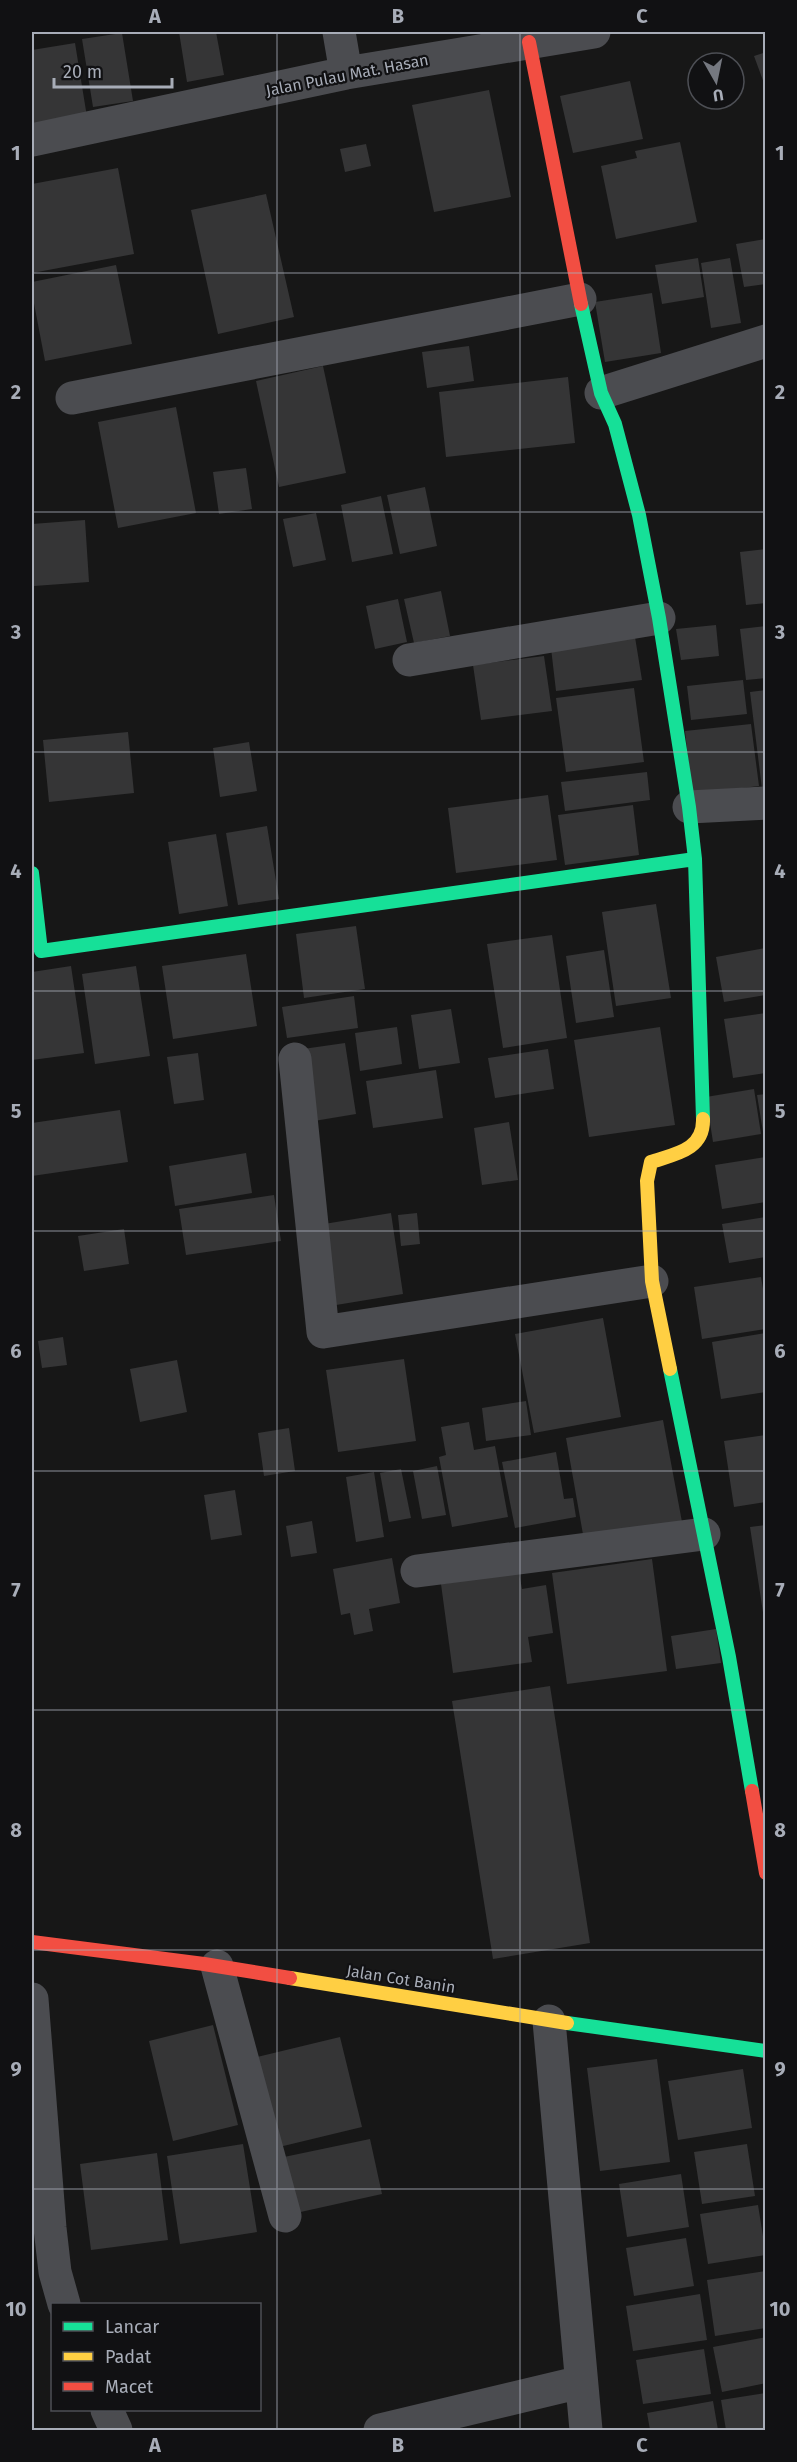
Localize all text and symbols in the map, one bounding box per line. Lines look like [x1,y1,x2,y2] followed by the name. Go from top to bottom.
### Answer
[148,4,162,28] text: A
[392,4,404,28] text: B
[636,4,648,28] text: C
[264,50,430,100] street label: Jalan Pulau Mat. Hasan
[54,51,172,89] scale bar
[686,51,746,111] north arrow
[63,61,102,83] text: 20 m
[712,85,725,106] text: U
[11,141,21,165] text: 1
[775,141,785,165] text: 1
[11,380,21,404] text: 2
[775,380,785,404] text: 2
[10,620,21,644] text: 3
[774,620,785,644] text: 3
[10,859,22,883] text: 4
[774,859,786,883] text: 4
[11,1099,22,1123] text: 5
[775,1099,786,1123] text: 5
[10,1339,22,1363] text: 6
[774,1339,786,1363] text: 6
[11,1578,21,1602] text: 7
[775,1578,785,1602] text: 7
[10,1818,22,1842] text: 8
[774,1818,786,1842] text: 8
[345,1961,457,1997] street label: Jalan Cot Banin
[10,2057,22,2081] text: 9
[774,2057,786,2081] text: 9
[6,2297,26,2321] text: 10
[770,2297,790,2321] text: 10
[51,2303,261,2411] legend
[105,2316,159,2338] text: Lancar
[105,2346,152,2368] text: Padat
[105,2376,154,2398] text: Macet
[148,2433,162,2457] text: A
[392,2433,404,2457] text: B
[636,2433,648,2457] text: C

